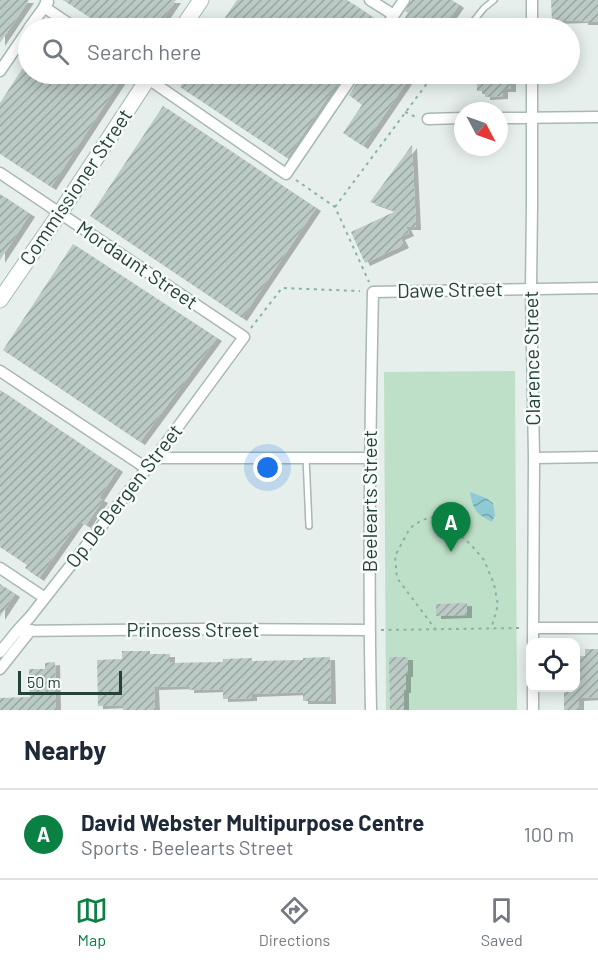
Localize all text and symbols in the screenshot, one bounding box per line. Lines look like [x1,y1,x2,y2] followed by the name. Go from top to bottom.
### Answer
[18,18,580,84] search box
[39,35,72,68] icon: search
[87,38,201,64] text: Search here
[454,102,508,156] north arrow
[14,104,136,269] street label: Commissioner Street
[72,215,203,314] street label: Mordaunt Street
[397,276,503,302] street label: Dawe Street
[518,290,544,426] street label: Clarence Street
[60,419,187,572] street label: Op De Bergen Street
[357,430,381,572] street label: Beelearts Street
[253,453,282,482] your location
[432,502,470,552] pin: A
[126,617,260,641] street label: Princess Street
[526,638,580,692] map controls
[526,638,580,692] button: locate
[18,668,122,696] scale bar
[27,672,61,691] text: 50 m
[24,734,106,765] text: Nearby
[81,809,424,835] text: David Webster Multipurpose Centre
[37,822,50,846] text: A
[524,822,574,846] text: 100 m
[81,835,293,859] text: Sports · Beelearts Street
[75,894,108,949] tab: Map
[259,894,330,949] tab: Directions
[481,894,523,949] tab: Saved

